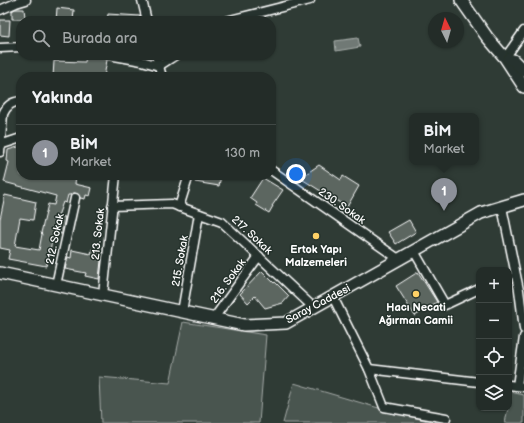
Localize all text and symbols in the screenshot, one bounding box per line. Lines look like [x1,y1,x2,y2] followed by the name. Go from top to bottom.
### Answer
[428,12,464,48] north arrow
[16,16,276,60] search box
[30,27,52,49] icon: search
[62,29,137,48] text: Burada ara
[32,88,93,108] text: Yakında
[409,113,479,165] popup
[423,122,451,141] text: BİM
[70,135,98,154] text: BİM
[423,141,465,157] text: Market
[42,145,48,161] text: 1
[225,145,260,161] text: 130 m
[70,154,111,170] text: Market
[286,164,306,184] your location
[431,178,457,211] pin: 1
[316,185,368,227] street label: 230. Sokak
[89,207,107,261] street label: 213. Sokak
[43,212,67,266] street label: 212. Sokak
[229,213,275,257] street label: 217. Sokak
[311,231,321,241] marker: Ertok Yapı Malzemeleri
[169,234,191,287] street label: 215. Sokak
[285,243,347,269] place label: Ertok Yapı Malzemeleri
[207,256,249,306] street label: 216. Sokak
[476,267,512,411] map controls
[476,267,512,303] button: +
[283,281,353,326] street label: Saray Caddesi
[411,289,421,299] marker: Hacı Necati Ağırman Camii
[378,301,453,327] place label: Hacı Necati Ağırman Camii
[476,303,512,339] button: −
[476,339,512,375] button: locate
[476,375,512,411] button: layers

